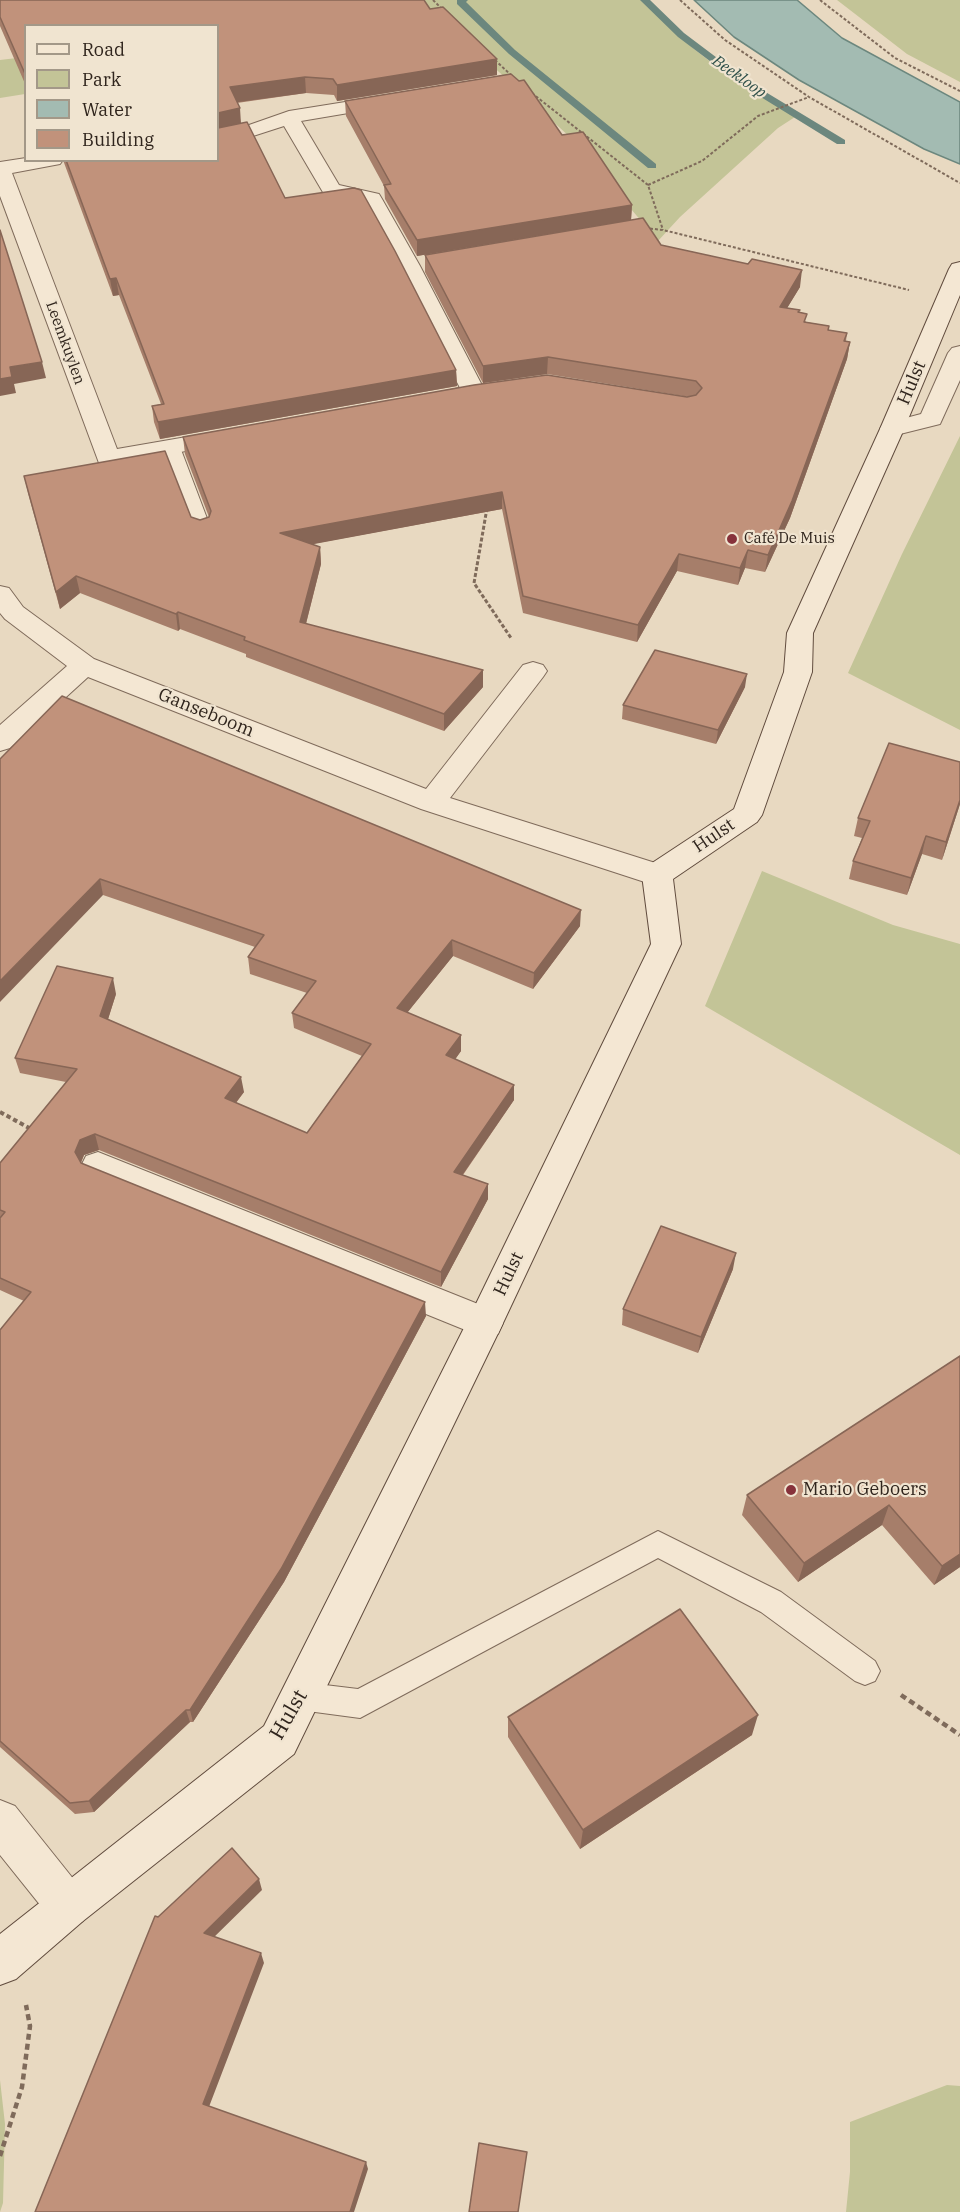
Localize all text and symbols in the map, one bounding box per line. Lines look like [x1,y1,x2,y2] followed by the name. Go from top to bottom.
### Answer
[24,24,219,162] legend
[82,38,125,61] text: Road
[708,52,770,102] water label: Beekloop
[82,68,121,91] text: Park
[82,98,132,121] text: Water
[82,128,154,151] text: Building
[42,299,88,387] street label: Leemkuylen
[893,358,931,408] street label: Hulst
[744,530,835,548] place label: Café De Muis
[725,532,739,546] marker: Café De Muis
[155,684,257,742] street label: Ganseboom
[689,814,739,858] street label: Hulst
[490,1249,528,1299] street label: Hulst
[803,1479,927,1501] place label: Mario Geboers
[784,1483,798,1497] marker: Mario Geboers
[265,1686,313,1744] street label: Hulst

